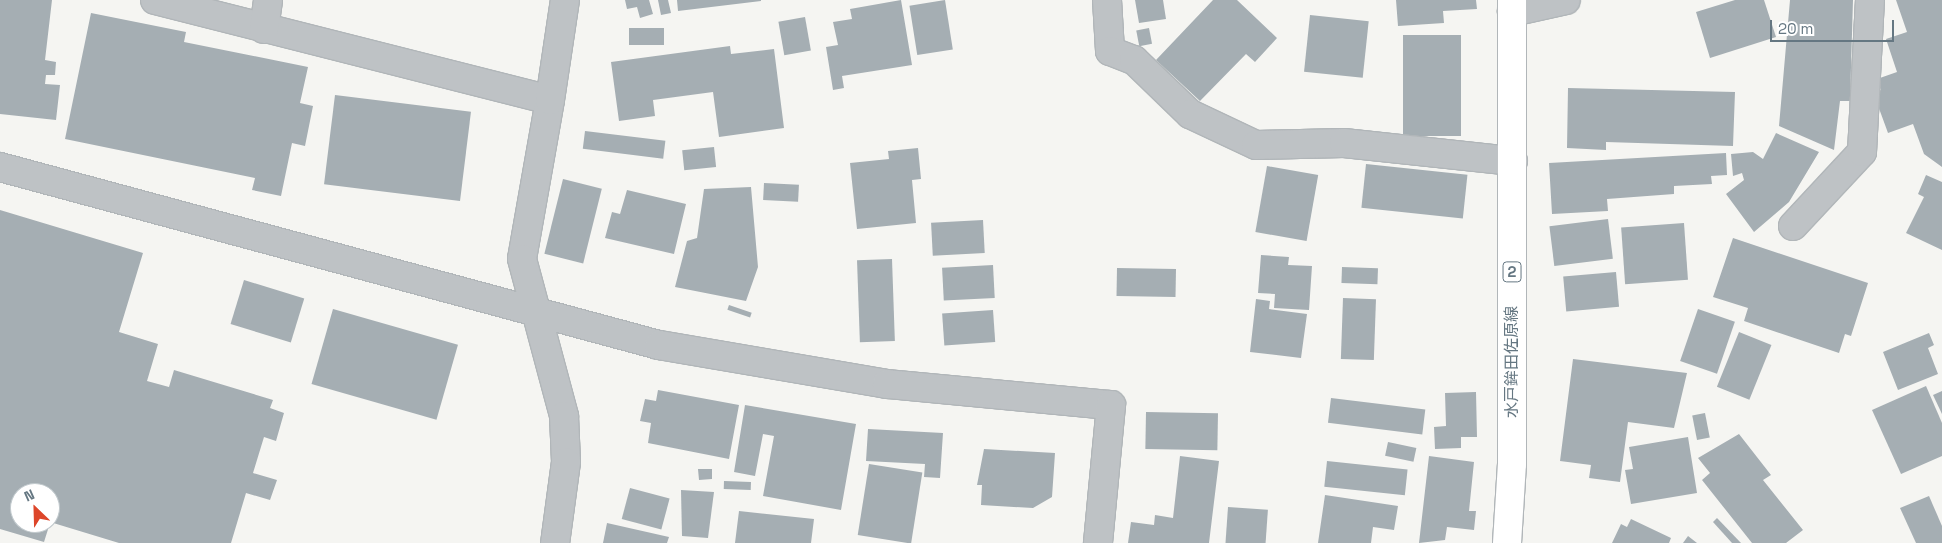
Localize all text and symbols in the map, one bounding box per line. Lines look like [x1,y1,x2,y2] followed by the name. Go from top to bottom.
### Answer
[1772,10,1896,42] scale bar
[1778,19,1813,38] text: 20 m
[1502,260,1522,284] road number: 2
[1502,306,1522,418] street label: 水戸鉾田佐原線
[10,483,60,533] north arrow
[21,485,37,505] text: N

